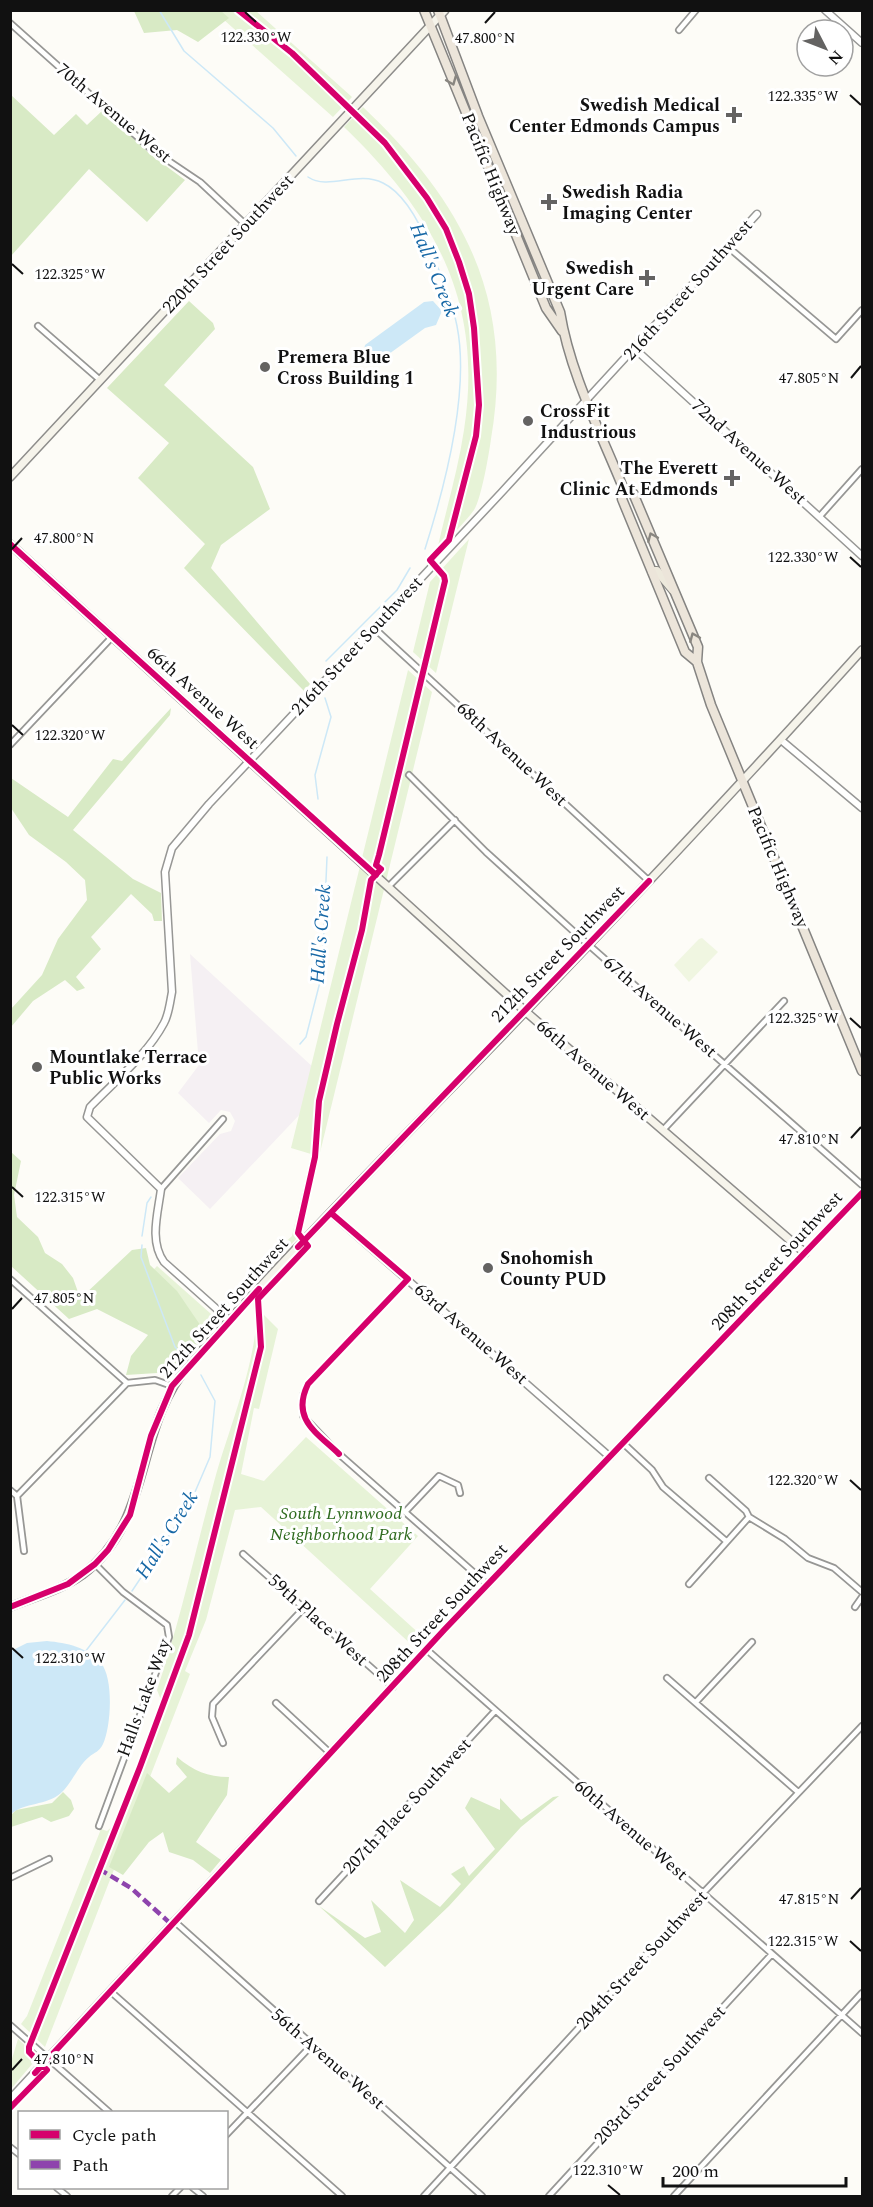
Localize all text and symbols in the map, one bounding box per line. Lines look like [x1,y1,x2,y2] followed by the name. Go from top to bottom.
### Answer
[795,18,855,78] north arrow
[221,26,292,49] text: 122.330°W
[455,27,515,50] text: 47.800°N
[822,44,849,70] text: N
[50,57,178,169] street label: 70th Avenue West
[445,74,457,85] one-way arrow
[768,85,839,108] text: 122.335°W
[509,92,720,140] place label: Swedish Medical Center Edmonds Campus
[725,106,743,124] marker: Swedish Medical Center Edmonds Campus
[454,109,528,241] street label: Pacific Highway
[156,168,300,320] street label: 220th Street Southwest
[562,179,693,227] place label: Swedish Radia Imaging Center
[540,193,558,211] marker: Swedish Radia Imaging Center
[617,213,759,367] street label: 216th Street Southwest
[401,218,467,322] water label: Hall's Creek
[532,255,634,303] place label: Swedish Urgent Care
[35,263,106,286] text: 122.325°W
[638,269,656,287] marker: Swedish Urgent Care
[277,344,414,392] place label: Premera Blue Cross Building 1
[258,360,272,374] marker: Premera Blue Cross Building 1
[779,367,839,390] text: 47.805°N
[685,393,813,511] street label: 72nd Avenue West
[540,398,636,446] place label: CrossFit Industrious
[521,414,535,428] marker: CrossFit Industrious
[560,455,718,503] place label: The Everett Clinic At Edmonds
[723,469,741,487] marker: The Everett Clinic At Edmonds
[34,527,94,550] text: 47.800°N
[647,533,659,544] one-way arrow
[768,546,839,569] text: 122.330°W
[285,570,429,722] street label: 216th Street Southwest
[689,632,701,643] one-way arrow
[141,640,265,756] street label: 66th Avenue West
[450,695,574,813] street label: 68th Avenue West
[35,724,106,747] text: 122.320°W
[740,802,816,933] street label: Pacific Highway
[485,879,631,1029] street label: 212th Street Southwest
[303,883,339,985] water label: Hall's Creek
[597,950,723,1064] street label: 67th Avenue West
[768,1007,839,1030] text: 122.325°W
[530,1013,656,1127] street label: 66th Avenue West
[49,1044,207,1092] place label: Mountlake Terrace Public Works
[30,1060,44,1074] marker: Mountlake Terrace Public Works
[779,1128,839,1151] text: 47.810°N
[705,1185,849,1337] street label: 208th Street Southwest
[35,1186,106,1209] text: 122.315°W
[153,1231,295,1385] street label: 212th Street Southwest
[500,1245,606,1293] place label: Snohomish County PUD
[481,1261,495,1275] marker: Snohomish County PUD
[408,1277,534,1391] street label: 63rd Avenue West
[34,1287,94,1310] text: 47.805°N
[768,1469,839,1492] text: 122.320°W
[128,1484,206,1585] water label: Hall's Creek
[270,1500,413,1548] park label: South Lynnwood Neighborhood Park
[370,1537,514,1689] street label: 208th Street Southwest
[262,1568,374,1672] street label: 59th Place West
[110,1634,178,1761] street label: Halls Lake Way
[35,1647,106,1670] text: 122.310°W
[336,1732,478,1880] street label: 207th Place Southwest
[568,1773,694,1887] street label: 60th Avenue West
[570,1884,714,2036] street label: 204th Street Southwest
[779,1888,839,1911] text: 47.815°N
[768,1930,839,1953] text: 122.315°W
[588,1999,732,2151] street label: 203rd Street Southwest
[265,2002,391,2116] street label: 56th Avenue West
[34,2048,94,2071] text: 47.810°N
[18,2111,228,2189] legend
[72,2122,157,2149] text: Cycle path
[663,2150,846,2188] scale bar
[72,2152,109,2179] text: Path
[672,2158,719,2185] text: 200 m
[573,2159,644,2182] text: 122.310°W

